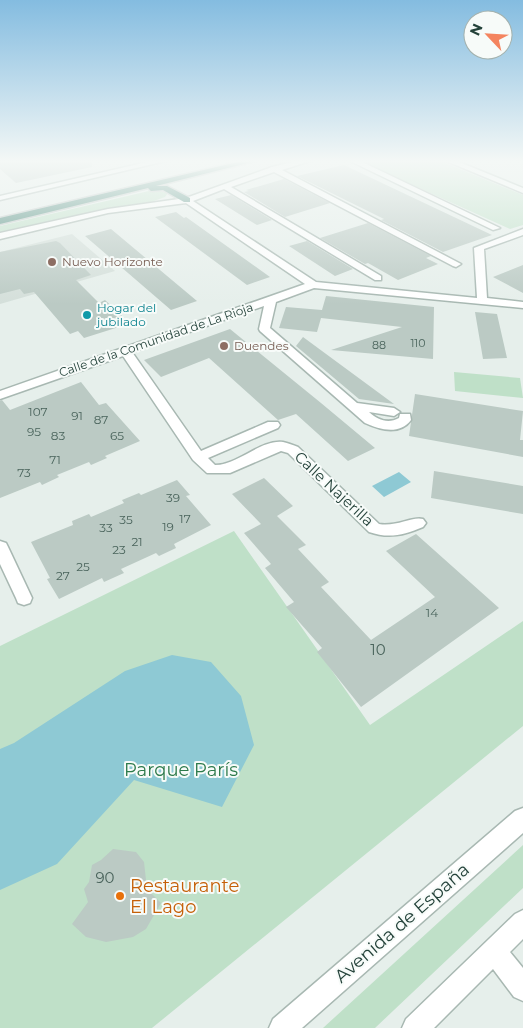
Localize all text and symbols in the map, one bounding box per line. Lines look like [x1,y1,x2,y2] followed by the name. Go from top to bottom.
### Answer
[463,10,513,60] north arrow
[466,21,487,38] text: N
[62,254,163,269] place label: Nuevo Horizonte
[46,256,58,268] marker: Nuevo Horizonte
[57,299,255,380] street label: Calle de la Comunidad de La Rioja
[95,300,156,329] place label: Hogar del jubilado
[81,309,93,321] marker: Hogar del jubilado
[410,336,426,350] house number: 110
[234,338,289,353] place label: Duendes
[372,338,386,352] house number: 88
[218,340,230,352] marker: Duendes
[28,404,48,419] house number: 107
[71,408,83,423] house number: 91
[94,412,108,427] house number: 87
[27,424,41,439] house number: 95
[51,428,65,443] house number: 83
[110,428,124,443] house number: 65
[291,447,378,530] street label: Calle Najerilla
[49,452,61,467] house number: 71
[17,465,31,480] house number: 73
[166,490,180,505] house number: 39
[179,511,191,526] house number: 17
[119,512,133,527] house number: 35
[162,519,174,534] house number: 19
[99,520,113,535] house number: 33
[131,534,143,549] house number: 21
[112,542,126,557] house number: 23
[76,559,90,574] house number: 25
[56,568,70,583] house number: 27
[426,605,438,620] house number: 14
[370,640,386,659] house number: 10
[124,759,238,781] park label: Parque París
[330,858,474,988] street label: Avenida de España
[95,868,115,887] house number: 90
[130,875,240,918] place label: Restaurante El Lago
[114,890,126,902] marker: Restaurante El Lago

